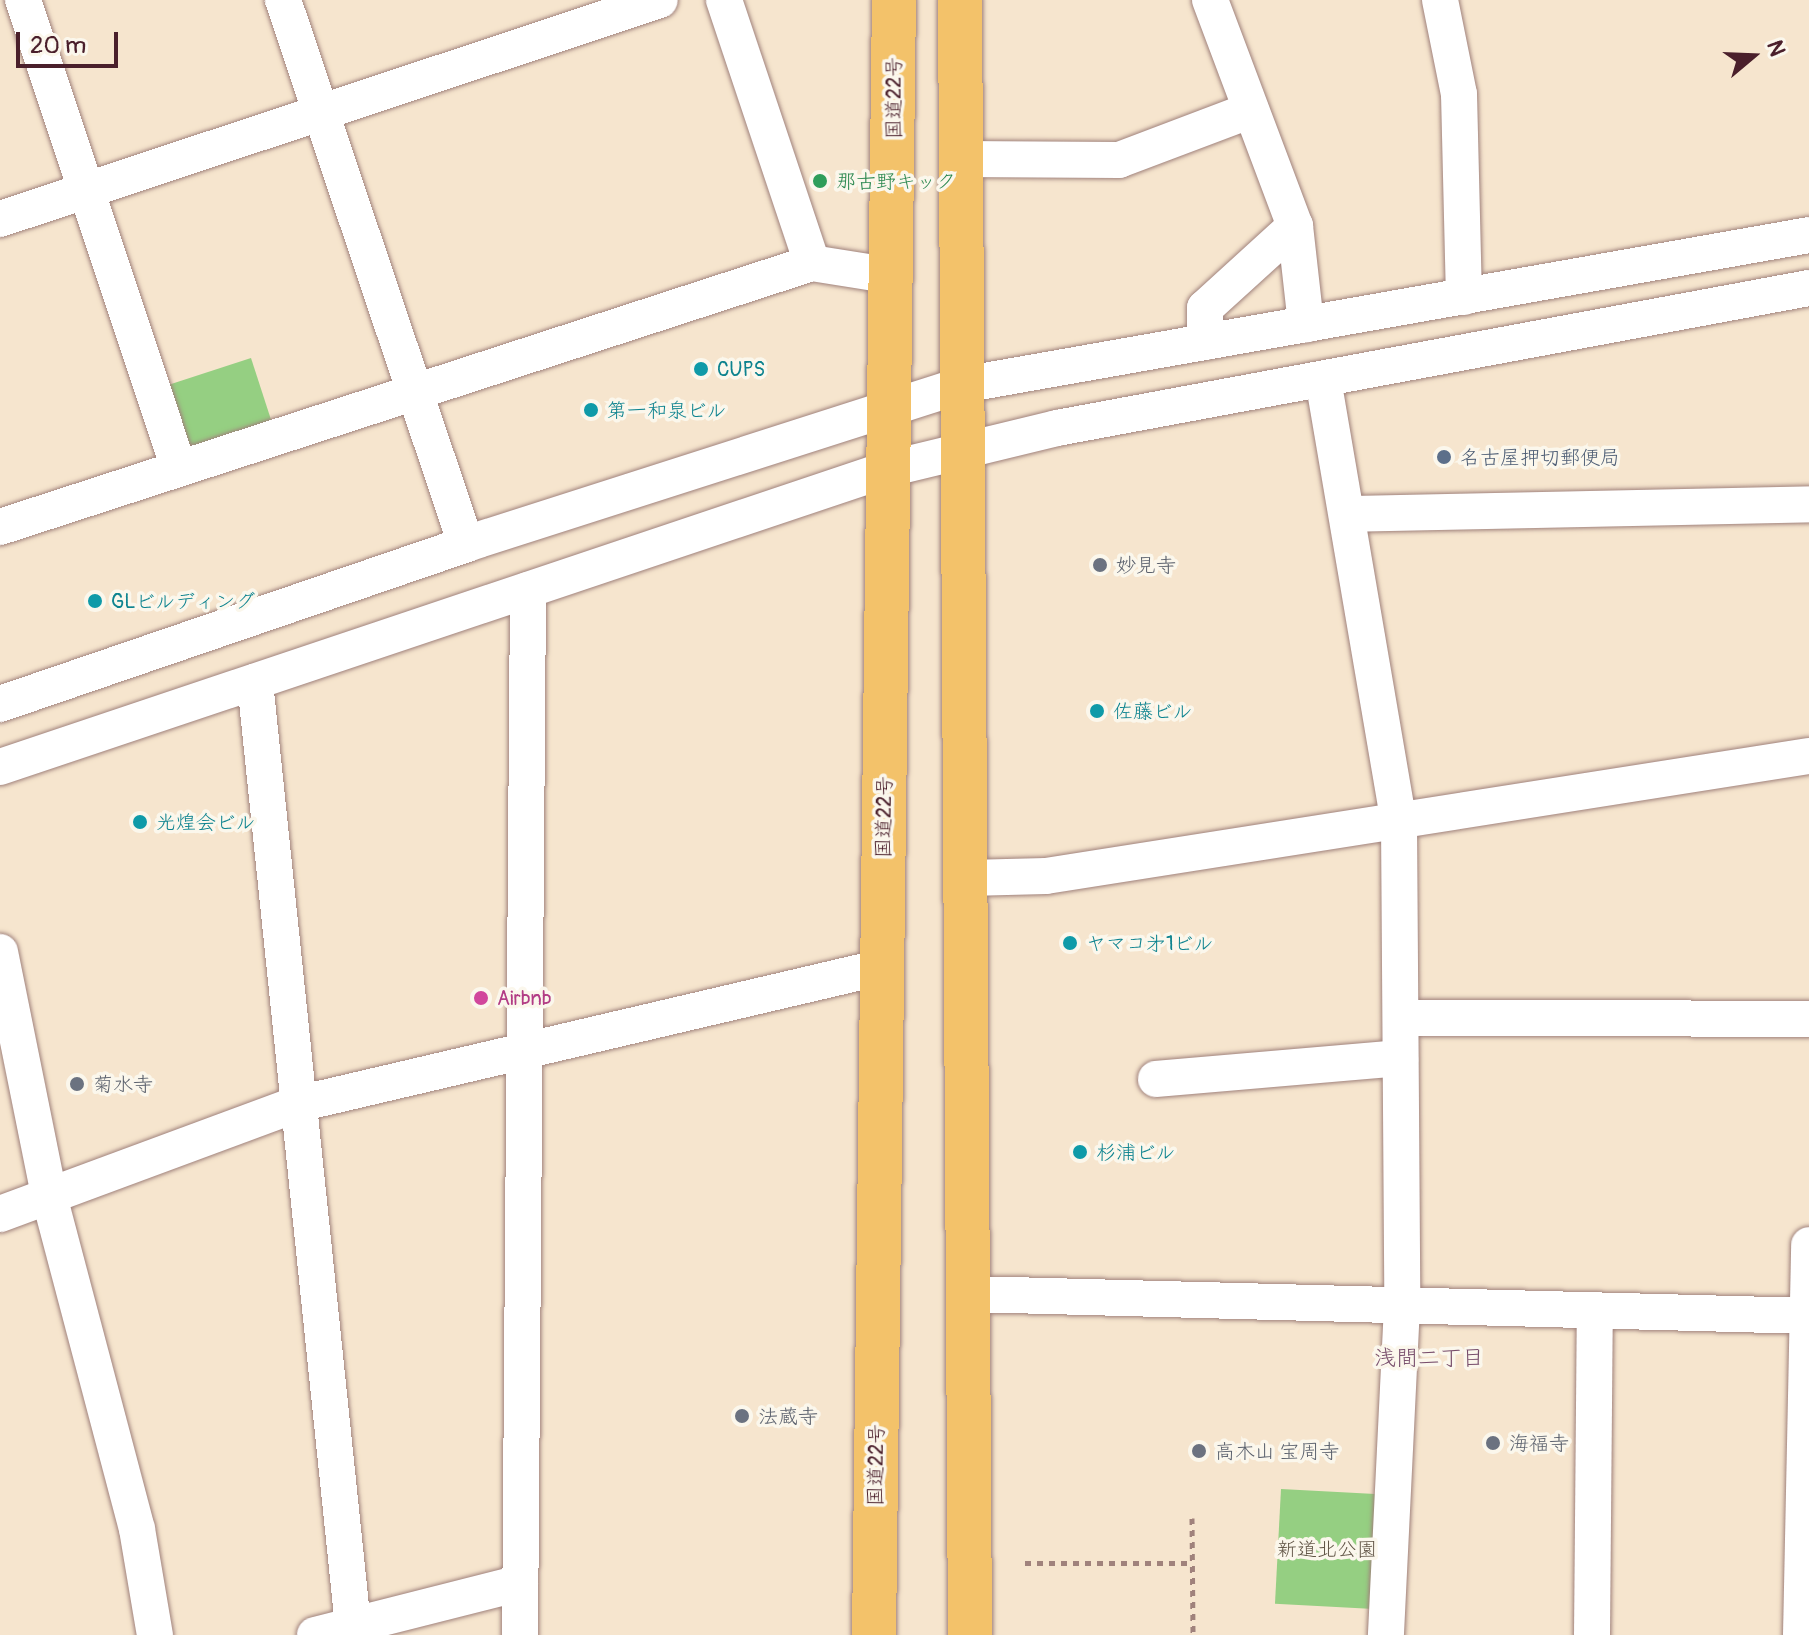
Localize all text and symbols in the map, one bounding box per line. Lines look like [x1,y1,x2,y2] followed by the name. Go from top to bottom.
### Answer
[20,16,122,66] scale bar
[1713,16,1793,96] north arrow
[30,31,86,60] text: 20 m
[1760,37,1791,60] text: N
[882,57,906,139] street label: 国道22号
[836,169,956,193] place label: 那古野キック
[811,172,829,190] marker: 那古野キック
[717,357,765,381] place label: CUPS
[692,360,710,378] marker: CUPS
[607,398,727,422] place label: 第一和泉ビル
[582,401,600,419] marker: 第一和泉ビル
[1460,445,1620,469] place label: 名古屋押切郵便局
[1435,448,1453,466] marker: 名古屋押切郵便局
[1116,553,1176,577] place label: 妙見寺
[1091,556,1109,574] marker: 妙見寺
[111,589,256,613] place label: GLビルディング
[86,592,104,610] marker: GLビルディング
[1113,699,1193,723] place label: 佐藤ビル
[1088,702,1106,720] marker: 佐藤ビル
[871,776,897,858] street label: 国道22号
[156,810,256,834] place label: 光煌会ビル
[131,813,149,831] marker: 光煌会ビル
[1086,931,1214,955] place label: ヤマコ㐧1ビル
[1061,934,1079,952] marker: ヤマコ㐧1ビル
[497,986,552,1010] place label: Airbnb
[472,989,490,1007] marker: Airbnb
[93,1072,153,1096] place label: 菊水寺
[68,1075,86,1093] marker: 菊水寺
[1096,1140,1176,1164] place label: 杉浦ビル
[1071,1143,1089,1161] marker: 杉浦ビル
[1374,1346,1484,1372] district label: 浅間二丁目
[758,1404,818,1428] place label: 法蔵寺
[733,1407,751,1425] marker: 法蔵寺
[863,1424,889,1506] street label: 国道22号
[1509,1431,1569,1455] place label: 海福寺
[1484,1434,1502,1452] marker: 海福寺
[1215,1439,1339,1463] place label: 高木山 宝周寺
[1190,1442,1208,1460] marker: 高木山 宝周寺
[1277,1537,1377,1561] park label: 新道北公園

